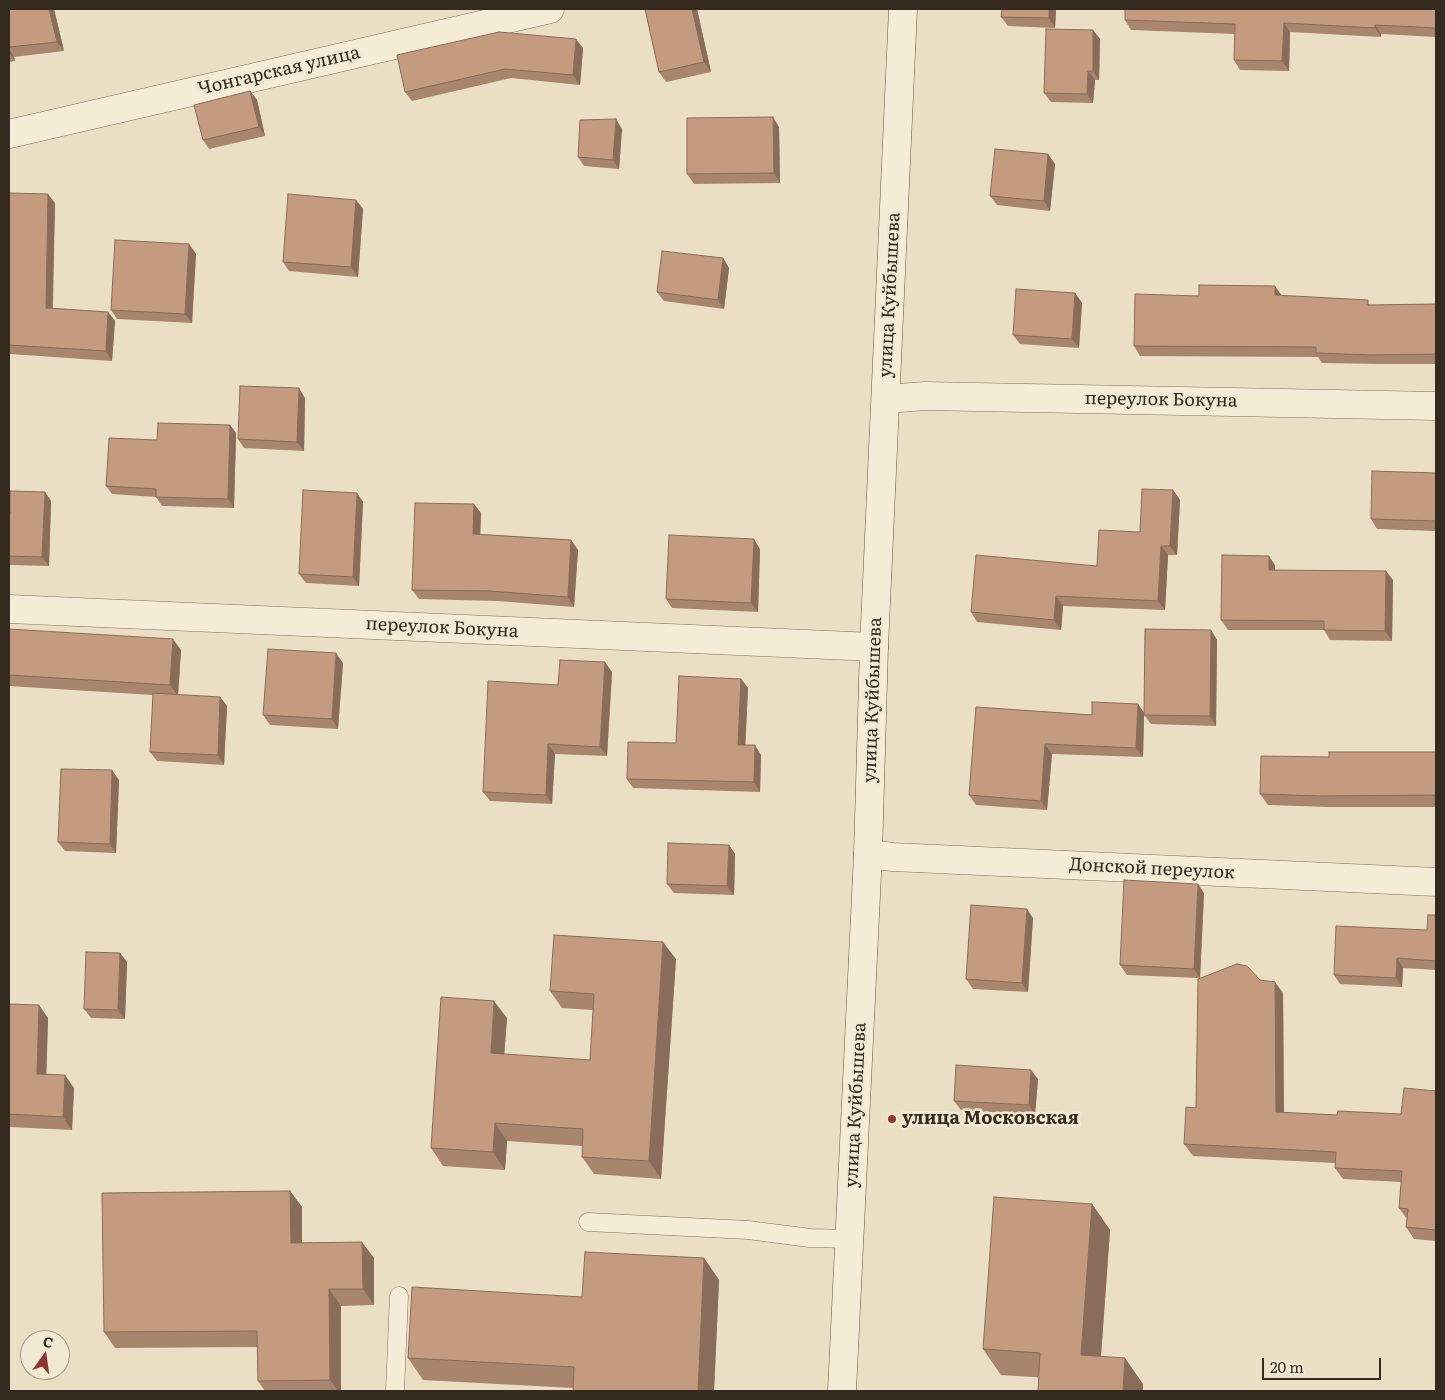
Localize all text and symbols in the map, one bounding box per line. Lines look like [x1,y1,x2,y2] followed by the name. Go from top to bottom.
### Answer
[196,42,362,100] street label: Чонгарская улица
[875,212,905,378] street label: улица Куйбышева
[1084,388,1238,412] street label: переулок Бокуна
[365,613,519,643] street label: переулок Бокуна
[859,617,887,783] street label: улица Куйбышева
[1069,854,1235,884] street label: Донской переулок
[841,1022,871,1188] street label: улица Куйбышева
[902,1108,1079,1130] place label: улица Московская
[886,1113,898,1125] marker: улица Московская
[20,1330,70,1380] north arrow
[41,1331,56,1352] text: С
[1265,1348,1384,1380] scale bar
[1270,1355,1304,1378] text: 20 m

